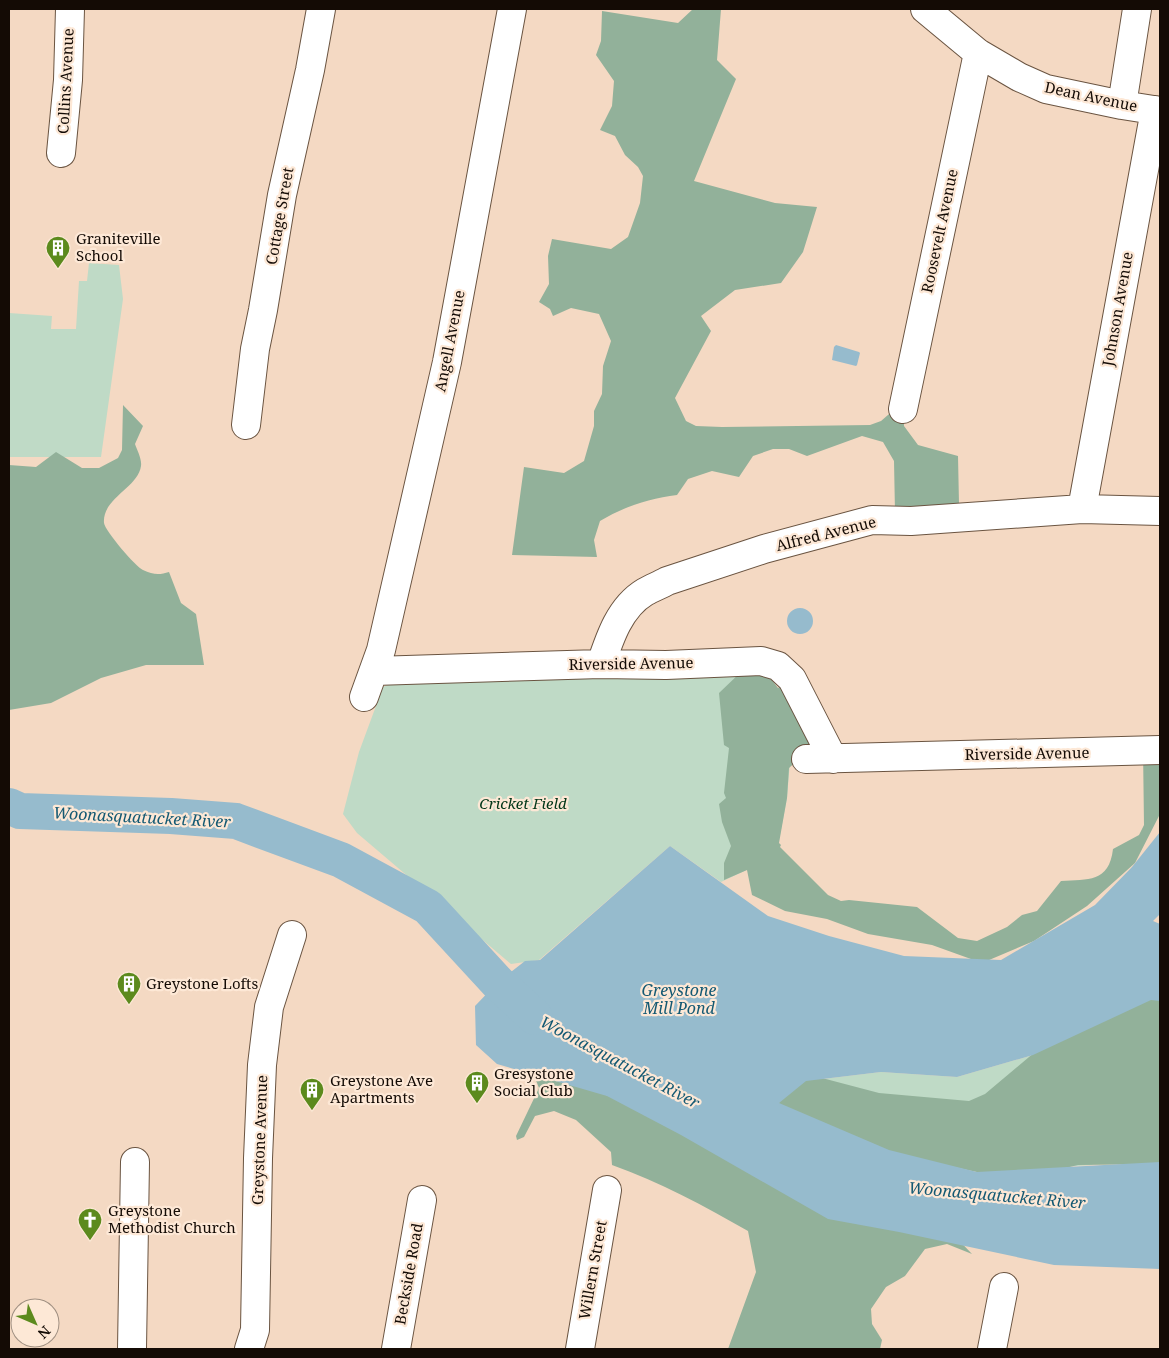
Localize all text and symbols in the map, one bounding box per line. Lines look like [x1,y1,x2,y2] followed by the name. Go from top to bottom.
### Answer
[52,28,78,134] street label: Collins Avenue
[1043,76,1140,116] street label: Dean Avenue
[261,165,297,266] street label: Cottage Street
[916,167,962,295] street label: Roosevelt Avenue
[76,228,161,265] place label: Graniteville School
[45,235,71,269] building icon: Graniteville School
[1097,250,1137,369] street label: Johnson Avenue
[429,288,469,393] street label: Angell Avenue
[774,511,878,555] street label: Alfred Avenue
[568,652,694,674] street label: Riverside Avenue
[964,742,1090,764] street label: Riverside Avenue
[479,793,567,813] park label: Cricket Field
[53,801,232,833] water label: Woonasquatucket River
[116,971,142,1005] building icon: Greystone Lofts
[146,973,258,993] place label: Greystone Lofts
[642,979,717,1019] water label: Greystone Mill Pond
[536,1011,704,1114] water label: Woonasquatucket River
[494,1063,573,1100] place label: Gresystone Social Club
[330,1070,433,1107] place label: Greystone Ave Apartments
[464,1070,490,1104] building icon: Gresystone Social Club
[247,1075,271,1205] street label: Greystone Avenue
[299,1077,325,1111] building icon: Greystone Ave Apartments
[908,1176,1087,1214] water label: Woonasquatucket River
[108,1200,236,1237] place label: Greystone Methodist Church
[77,1207,103,1241] church icon: Greystone Methodist Church
[573,1219,611,1321] street label: Willern Street
[389,1221,427,1326] street label: Beckside Road
[10,1298,60,1348] north arrow
[34,1322,55,1343] text: N

